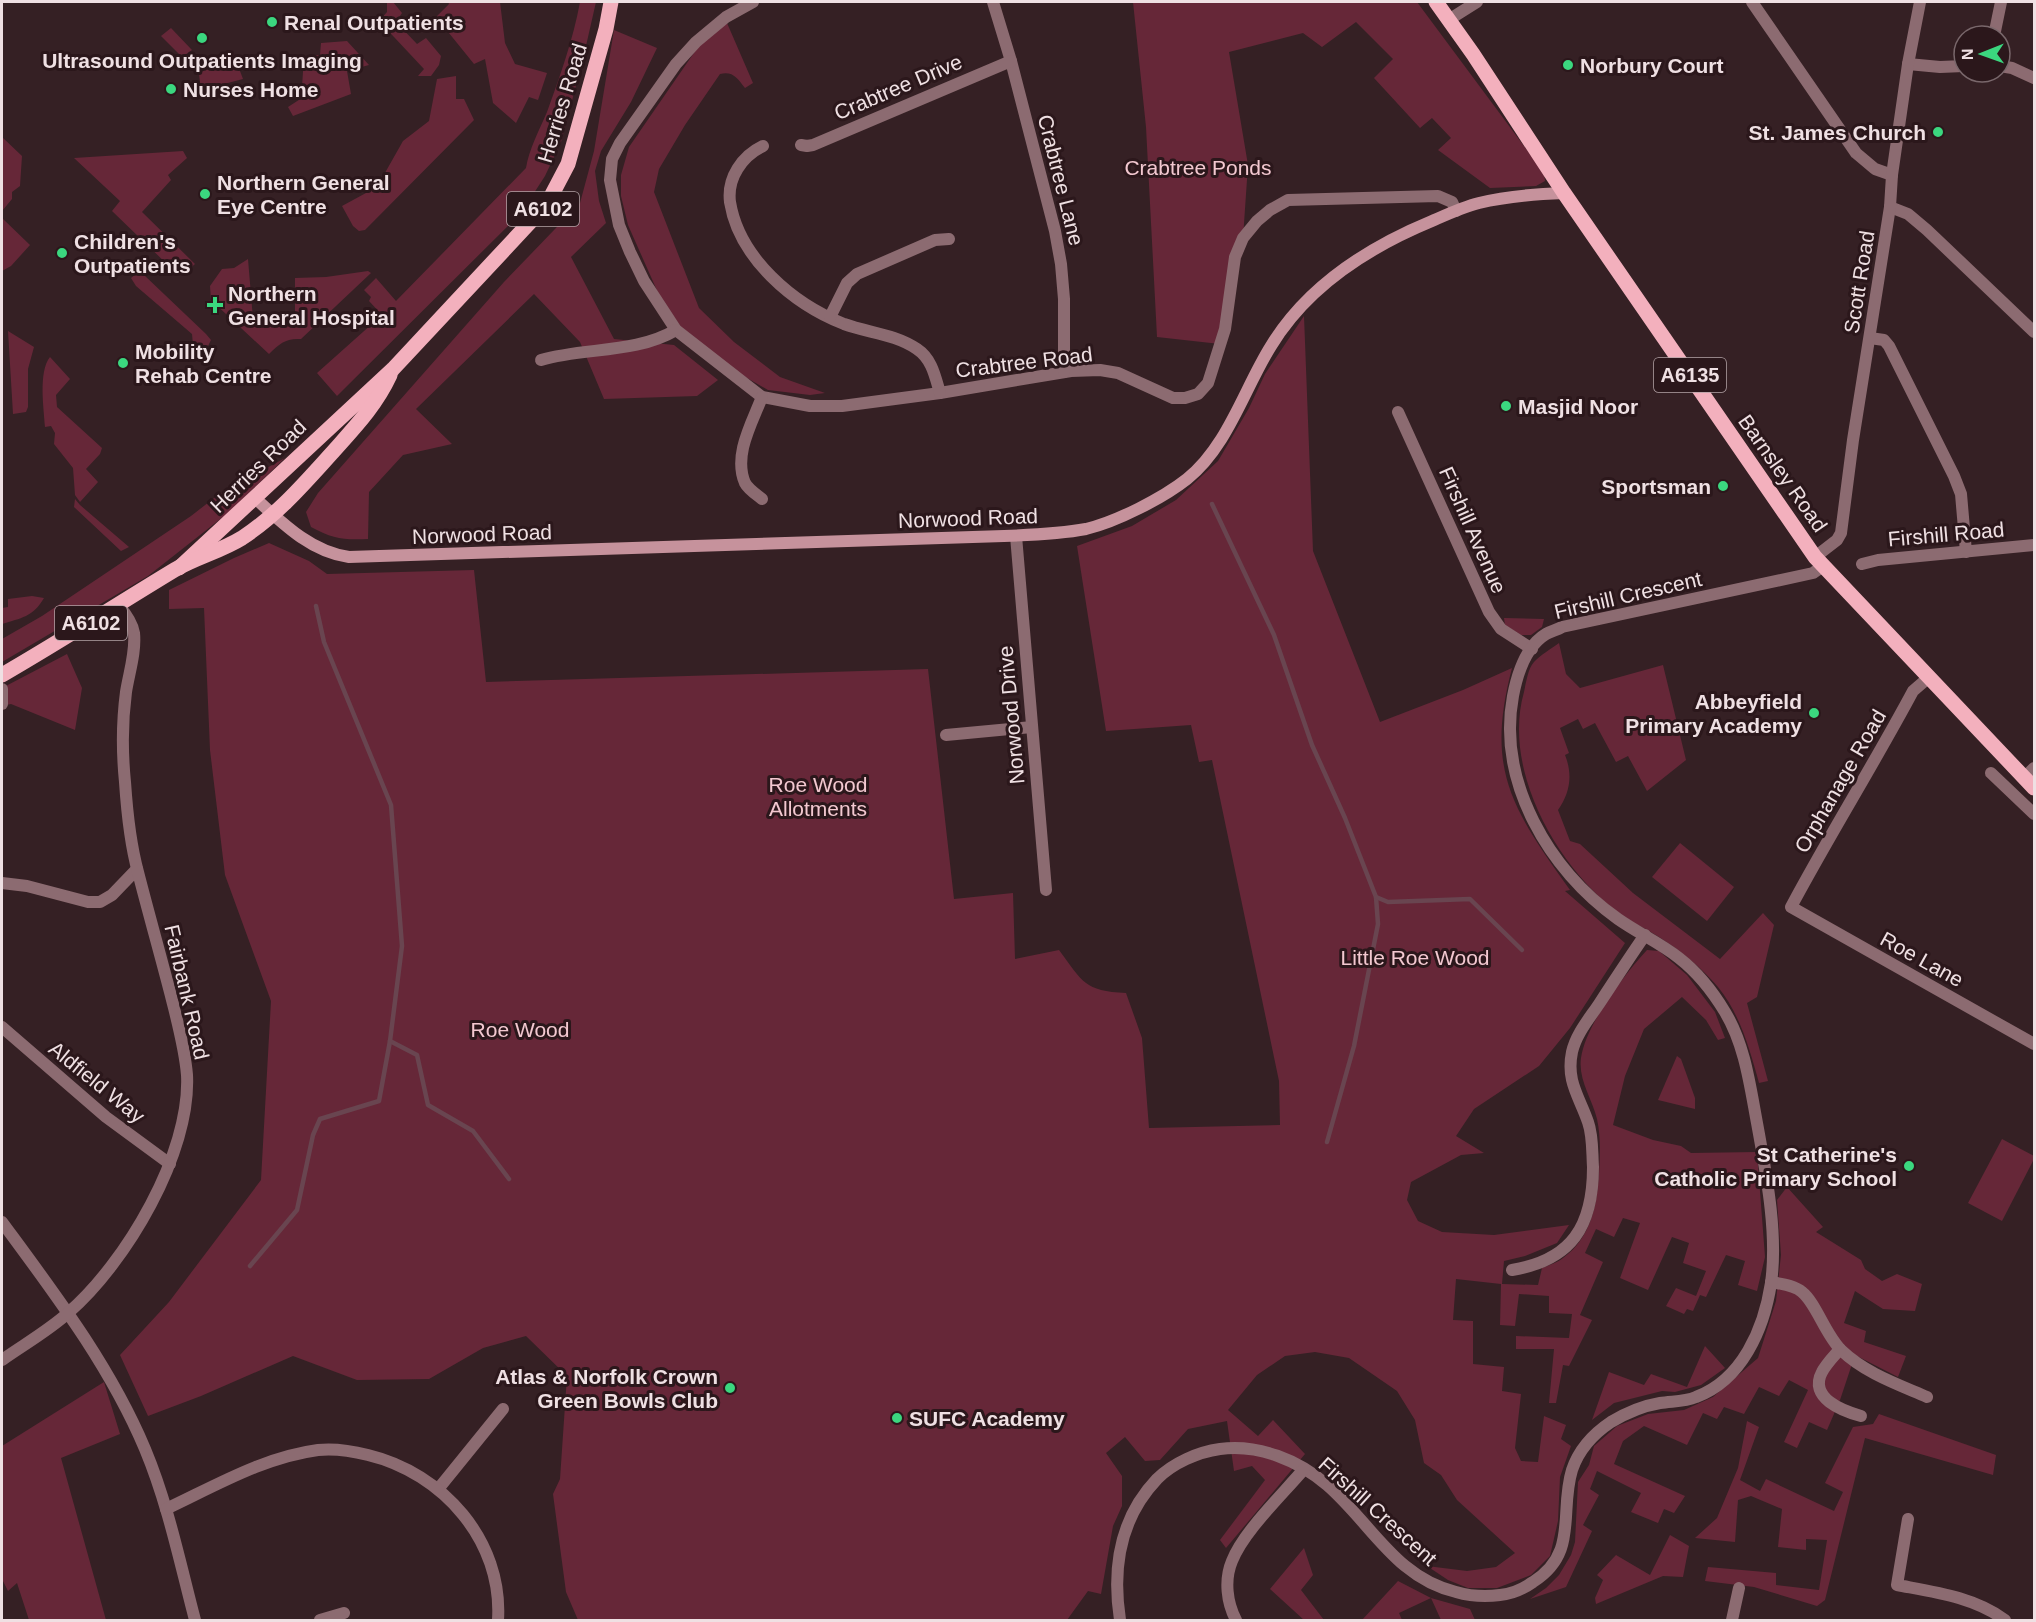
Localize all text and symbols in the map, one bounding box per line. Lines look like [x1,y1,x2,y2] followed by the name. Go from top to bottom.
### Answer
[284,11,464,34] place label: Renal Outpatients
[265,15,279,29] marker: Renal Outpatients
[1952,24,2012,84] north arrow
[195,31,209,45] marker: Ultrasound Outpatients Imaging
[533,40,591,166] street label: Herries Road
[1959,48,1976,60] text: N
[42,49,362,72] place label: Ultrasound Outpatients Imaging
[831,50,965,124] street label: Crabtree Drive
[1580,54,1724,77] place label: Norbury Court
[1561,58,1575,72] marker: Norbury Court
[183,78,318,101] place label: Nurses Home
[164,82,178,96] marker: Nurses Home
[1034,112,1088,248] street label: Crabtree Lane
[1749,121,1926,144] place label: St. James Church
[1931,125,1945,139] marker: St. James Church
[1124,156,1272,179] park label: Crabtree Ponds
[217,171,390,218] place label: Northern General Eye Centre
[198,187,212,201] marker: Northern General Eye Centre
[507,192,579,226] road number: A6102
[1840,229,1878,335] street label: Scott Road
[74,230,191,277] place label: Children's Outpatients
[55,246,69,260] marker: Children's Outpatients
[228,282,395,329] place label: Northern General Hospital
[206,296,224,314] marker: Northern General Hospital
[135,340,272,387] place label: Mobility Rehab Centre
[954,342,1094,382] street label: Crabtree Road
[116,356,130,370] marker: Mobility Rehab Centre
[1654,358,1726,392] road number: A6135
[1518,395,1638,418] place label: Masjid Noor
[1499,399,1513,413] marker: Masjid Noor
[1734,410,1832,536] street label: Barnsley Road
[206,415,310,517] street label: Herries Road
[1435,463,1511,597] street label: Firshill Avenue
[1601,475,1711,498] place label: Sportsman
[1716,479,1730,493] marker: Sportsman
[898,504,1038,532] street label: Norwood Road
[1887,517,2005,551] street label: Firshill Road
[412,520,552,548] street label: Norwood Road
[1552,567,1704,623] street label: Firshill Crescent
[55,606,127,640] road number: A6102
[993,645,1029,785] street label: Norwood Drive
[1625,690,1802,737] place label: Abbeyfield Primary Academy
[1790,705,1890,857] street label: Orphanage Road
[1807,706,1821,720] marker: Abbeyfield Primary Academy
[769,773,867,820] park label: Roe Wood Allotments
[160,922,214,1062] street label: Fairbank Road
[1877,927,1967,991] street label: Roe Lane
[1340,946,1490,969] park label: Little Roe Wood
[471,1018,569,1041] park label: Roe Wood
[45,1037,150,1128] street label: Aldfield Way
[1654,1143,1897,1190] place label: St Catherine's Catholic Primary School
[1902,1159,1916,1173] marker: St Catherine's Catholic Primary School
[495,1365,718,1412] place label: Atlas & Norfolk Crown Green Bowls Club
[723,1381,737,1395] marker: Atlas & Norfolk Crown Green Bowls Club
[909,1407,1065,1430] place label: SUFC Academy
[890,1411,904,1425] marker: SUFC Academy
[1314,1452,1442,1570] street label: Firshill Crescent

